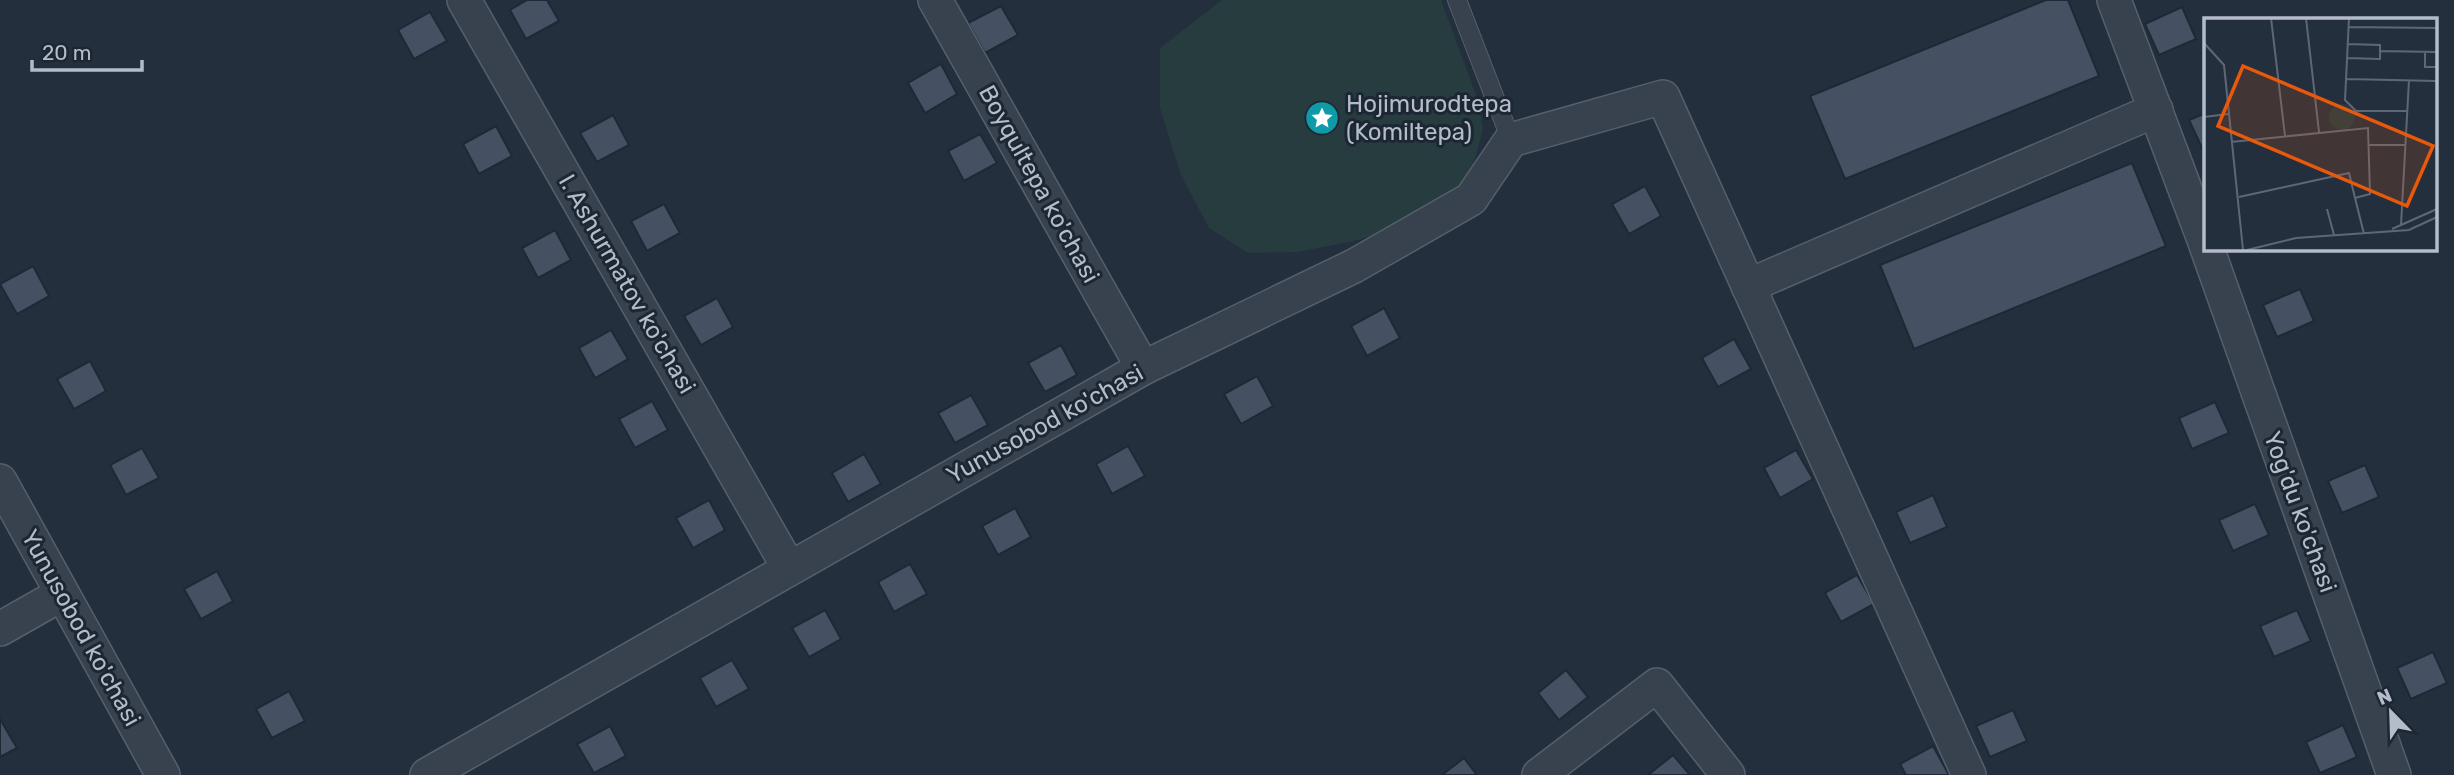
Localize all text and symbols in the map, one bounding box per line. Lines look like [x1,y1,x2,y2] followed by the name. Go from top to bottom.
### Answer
[2204,18,2436,250] inset map
[32,28,142,72] scale bar
[42,40,91,65] text: 20 m
[973,80,1105,288] street label: Boyqultepa ko'chasi
[1346,90,1512,146] place label: Hojimurodtepa (Komiltepa)
[1303,99,1341,137] place icon: Hojimurodtepa (Komiltepa)
[553,169,701,399] street label: I. Ashurmatov ko'chasi
[942,358,1148,490] street label: Yunusobod ko'chasi
[2258,428,2342,596] street label: Yog'du ko'chasi
[15,525,147,731] street label: Yunusobod ko'chasi
[2356,677,2426,747] north arrow
[2374,684,2395,710] text: N

